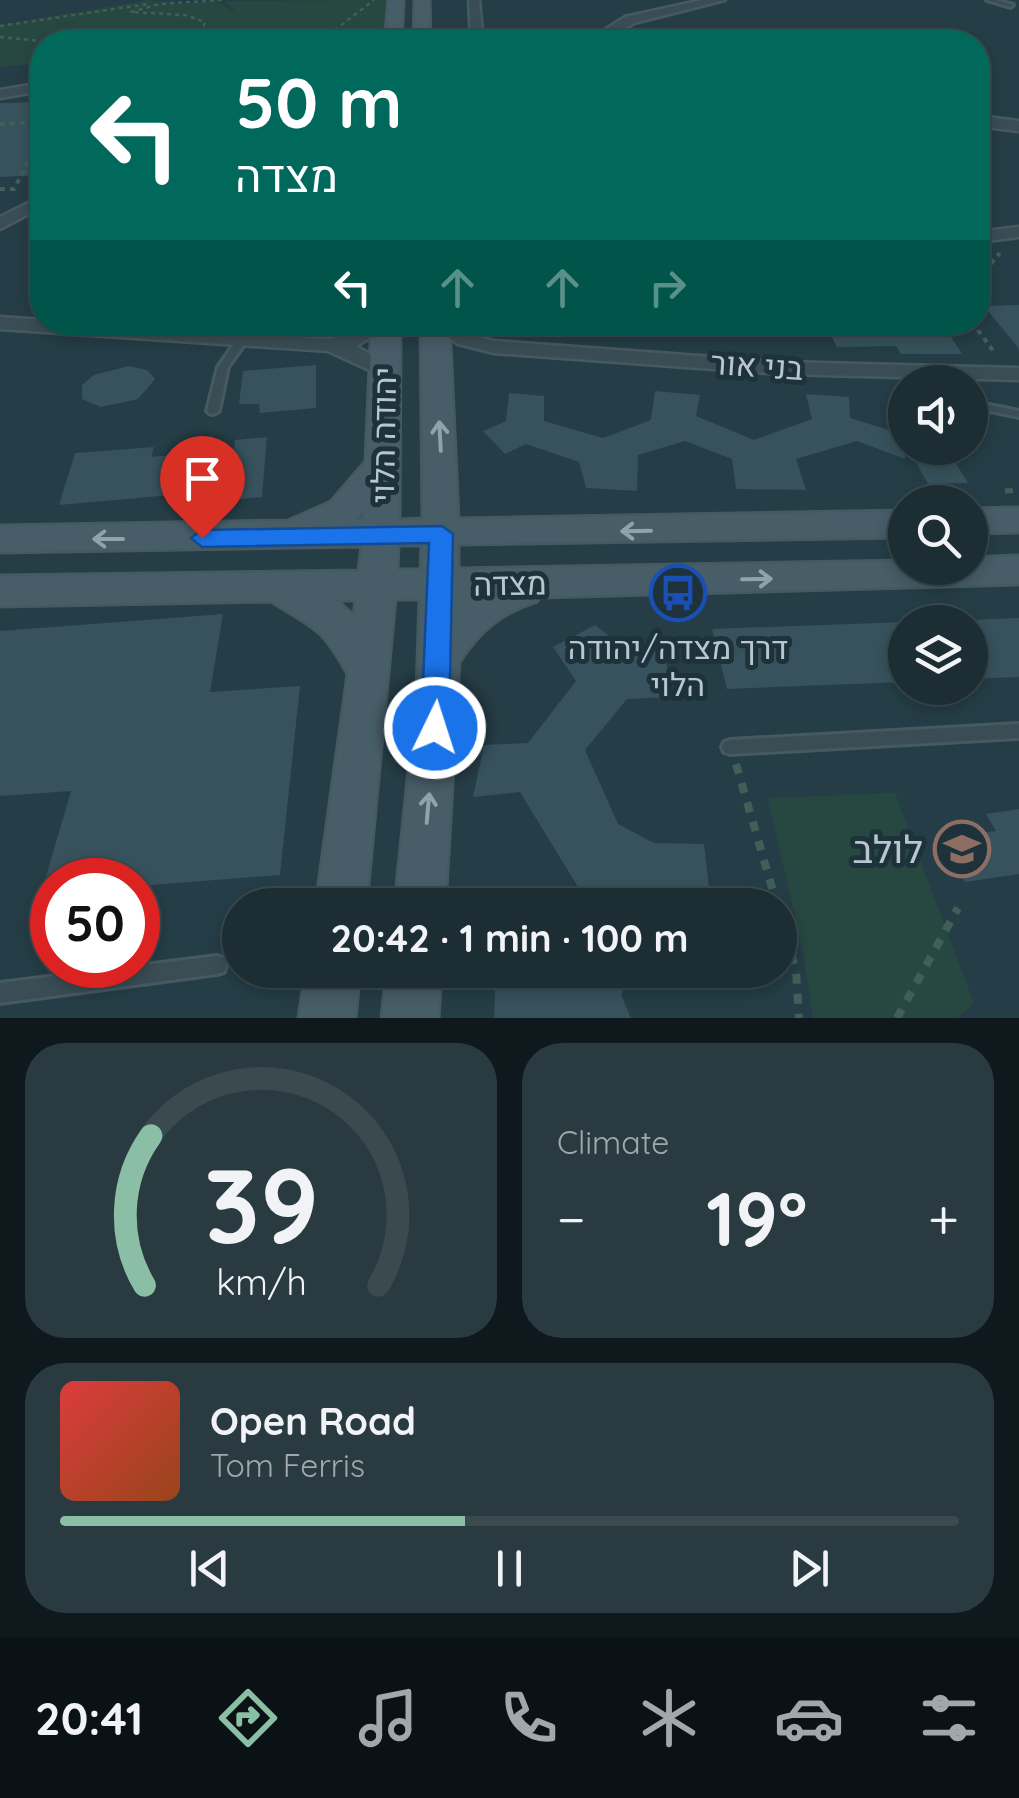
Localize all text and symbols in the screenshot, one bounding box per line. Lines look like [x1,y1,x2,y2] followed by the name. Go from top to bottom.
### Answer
[235,58,402,146] text: 50 m
[70,70,200,200] icon: left
[235,147,338,203] text: מצדה
[325,260,380,315] icon: left
[430,260,485,315] icon: ahead
[535,260,590,315] icon: ahead
[640,260,695,315] icon: right
[709,342,805,388] street label: בני אור
[888,365,988,705] map controls
[888,365,988,465] button: sound
[362,366,404,504] street label: יהודה הלוי
[430,421,449,453] one-way arrow
[160,436,245,539] pin
[175,451,230,506] icon: arrive
[888,485,988,585] button: search
[620,521,652,540] one-way arrow
[93,530,126,548] one-way arrow
[473,562,547,604] street label: מצדה
[648,563,708,623] bus stop icon: דרך מצדה/יהודה הלוי
[740,570,772,588] one-way arrow
[888,605,988,705] button: layers
[568,627,788,704] place label: דרך מצדה/יהודה הלוי
[383,676,487,780] position arrow
[419,792,438,824] one-way arrow
[932,819,992,879] school or university icon: לולב
[853,825,923,873] place label: לולב
[30,858,160,988] speed limit sign: 50
[331,914,688,962] text: 20:42 · 1 min · 100 m
[557,1122,669,1162] text: Climate
[204,1139,318,1269] text: 39
[706,1171,807,1265] text: 19°
[557,1184,586,1253] text: −
[928,1184,959,1253] text: +
[216,1259,306,1304] text: km/h
[210,1397,416,1445] text: Open Road
[210,1445,365,1485] text: Tom Ferris
[182,1541,237,1596] icon: previous
[482,1541,537,1596] icon: pause
[782,1541,837,1596] icon: next
[213,1683,283,1753] icon: directions
[353,1683,423,1753] icon: music
[494,1683,564,1753] icon: phone
[634,1683,704,1753] icon: climate
[774,1683,844,1753] icon: car
[914,1683,984,1753] icon: filters
[35,1690,143,1746] text: 20:41

